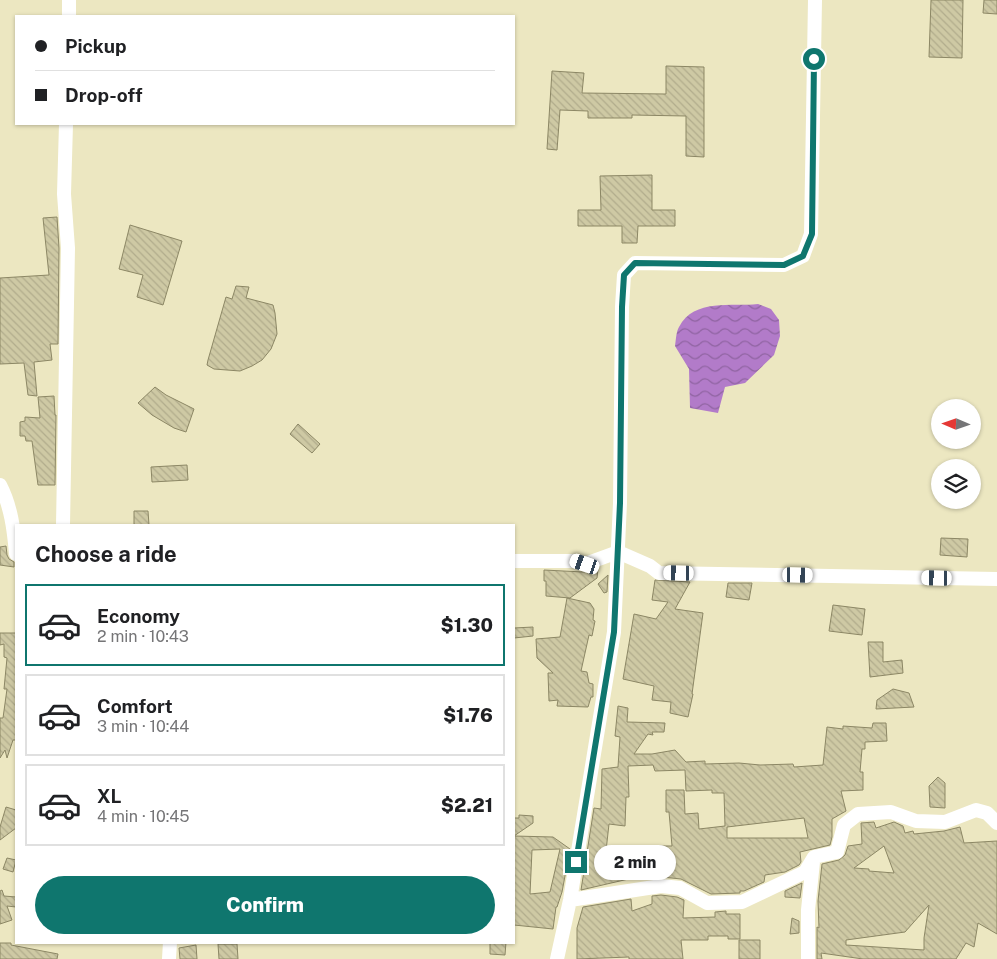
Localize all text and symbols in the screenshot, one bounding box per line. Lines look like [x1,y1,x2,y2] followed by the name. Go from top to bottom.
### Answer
[65,35,127,57] text: Pickup
[803,48,825,70] route start
[65,84,142,106] text: Drop-off
[931,399,981,449] north arrow
[931,399,981,509] map controls
[931,459,981,509] button: layers
[35,541,177,567] text: Choose a ride
[568,552,601,576] car
[663,565,694,581] car
[782,567,813,583] car
[921,570,952,586] car
[37,603,82,648] icon: car
[97,605,180,627] text: Economy
[441,614,493,636] text: $1.30
[97,627,189,646] text: 2 min · 10:43
[37,693,82,738] icon: car
[97,695,173,717] text: Comfort
[443,704,493,726] text: $1.76
[97,717,189,736] text: 3 min · 10:44
[37,783,82,828] icon: car
[97,785,122,807] text: XL
[441,794,493,816] text: $2.21
[97,807,189,826] text: 4 min · 10:45
[594,844,676,880] callout: 2 min
[565,851,587,873] route end
[614,853,656,872] text: 2 min
[35,876,495,934] button: Confirm

